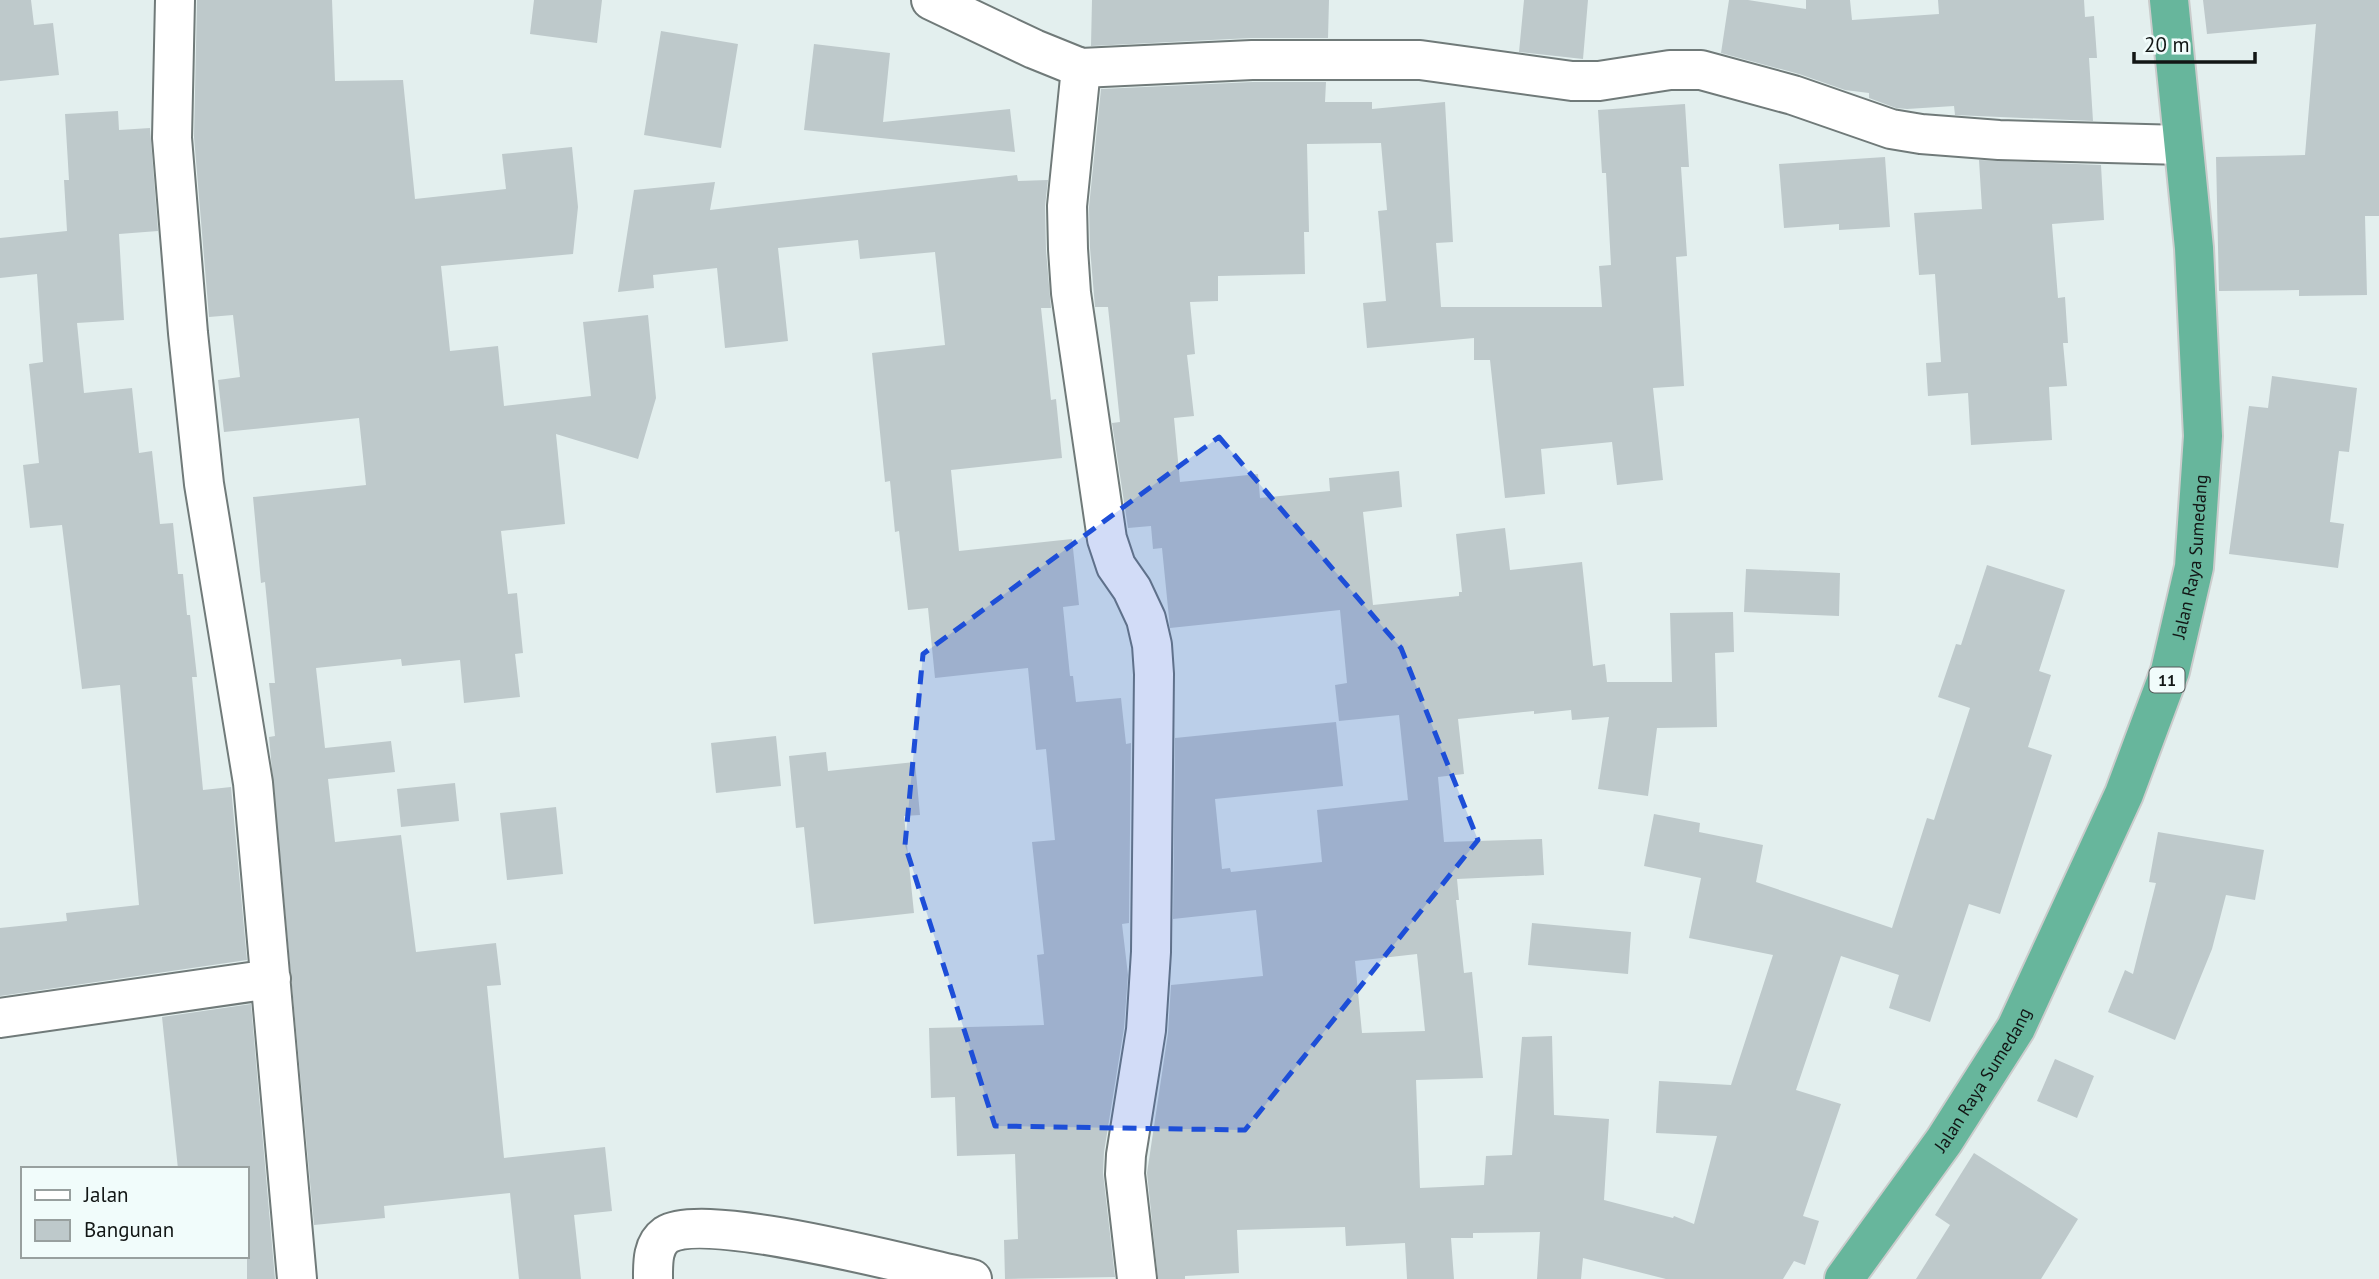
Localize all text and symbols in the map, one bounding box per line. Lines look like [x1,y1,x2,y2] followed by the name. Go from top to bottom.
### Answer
[2134,21,2255,65] scale bar
[2144,31,2190,58] text: 20 m
[2166,474,2212,642] street label: Jalan Raya Sumedang
[2150,667,2184,692] road number: 11
[1928,1004,2035,1157] street label: Jalan Raya Sumedang
[21,1167,248,1258] legend
[83,1181,129,1208] text: Jalan
[84,1216,174,1243] text: Bangunan

